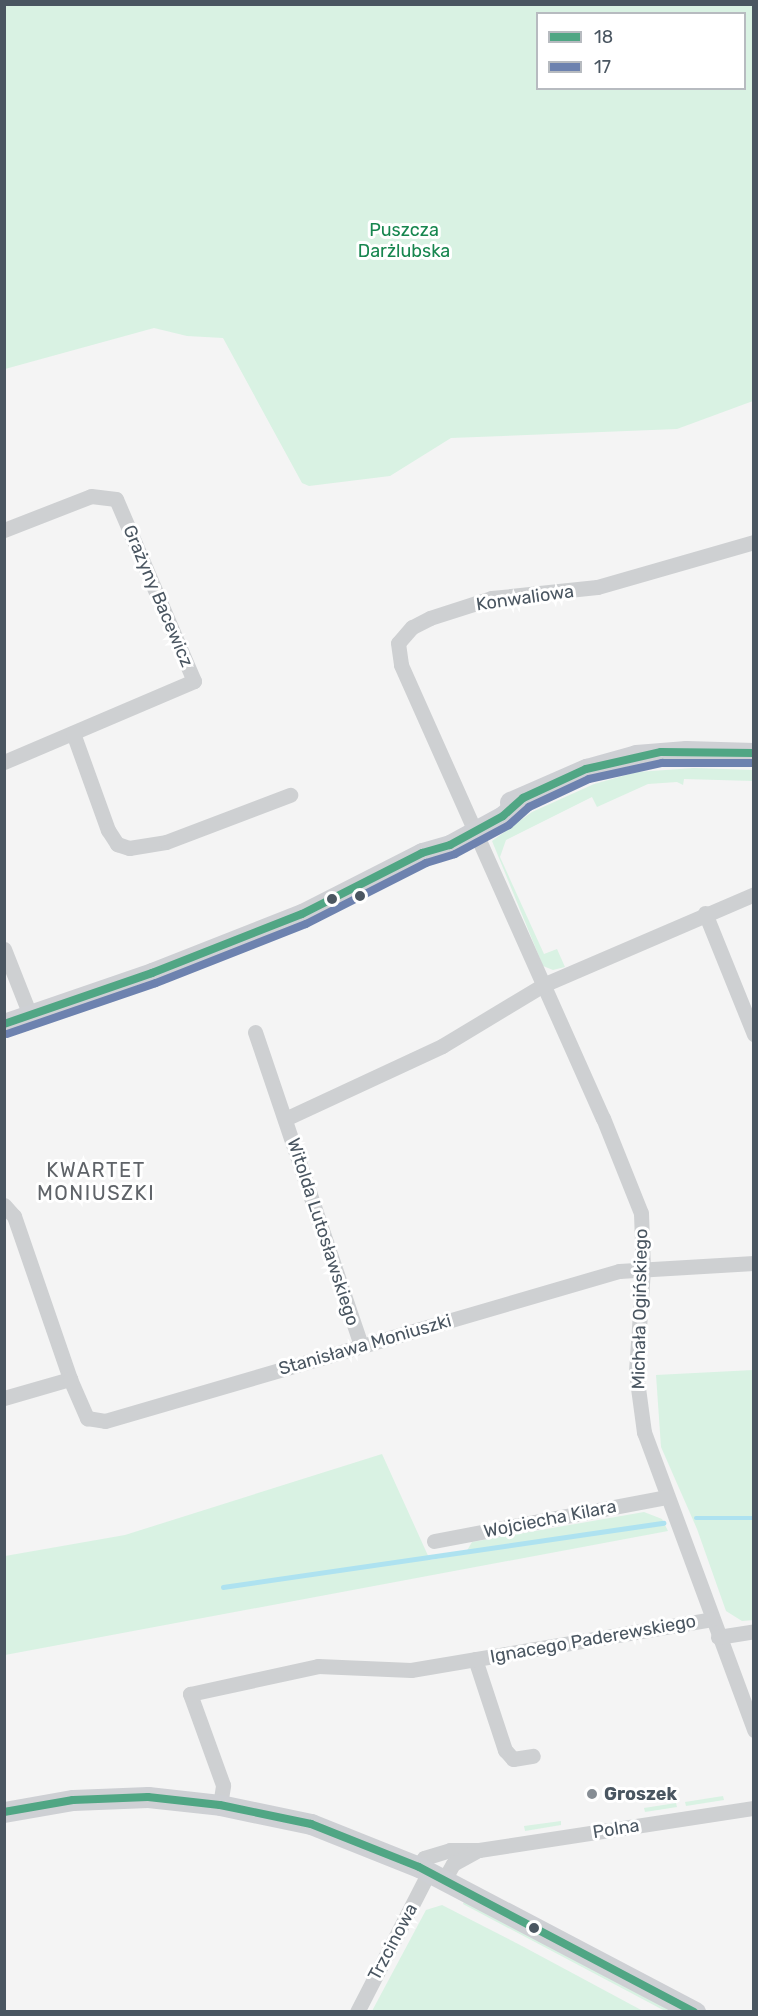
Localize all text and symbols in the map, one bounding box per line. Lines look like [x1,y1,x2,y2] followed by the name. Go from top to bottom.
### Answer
[536,12,746,90] legend
[594,26,613,48] text: 18
[594,56,611,78] text: 17
[358,220,450,262] park label: Puszcza Darżlubska
[118,522,198,670] street label: Grażyny Bacewicz
[475,580,575,616] street label: Konwaliowa
[354,890,366,902] unlabelled marker
[326,893,338,905] unlabelled marker
[282,1136,364,1328] street label: Witolda Lutosławskiego
[37,1158,155,1205] district label: KWARTET MONIUSZKI
[628,1228,652,1390] street label: Michała Ogińskiego
[276,1310,454,1380] street label: Stanisława Moniuszki
[482,1496,618,1542] street label: Wojciecha Kilara
[488,1610,698,1668] street label: Ignacego Paderewskiego
[604,1783,677,1805] place label: Groszek
[585,1787,599,1801] marker: Groszek
[591,1815,641,1843] street label: Polna
[364,1900,422,1984] street label: Trzcinowa
[528,1922,540,1934] unlabelled marker

